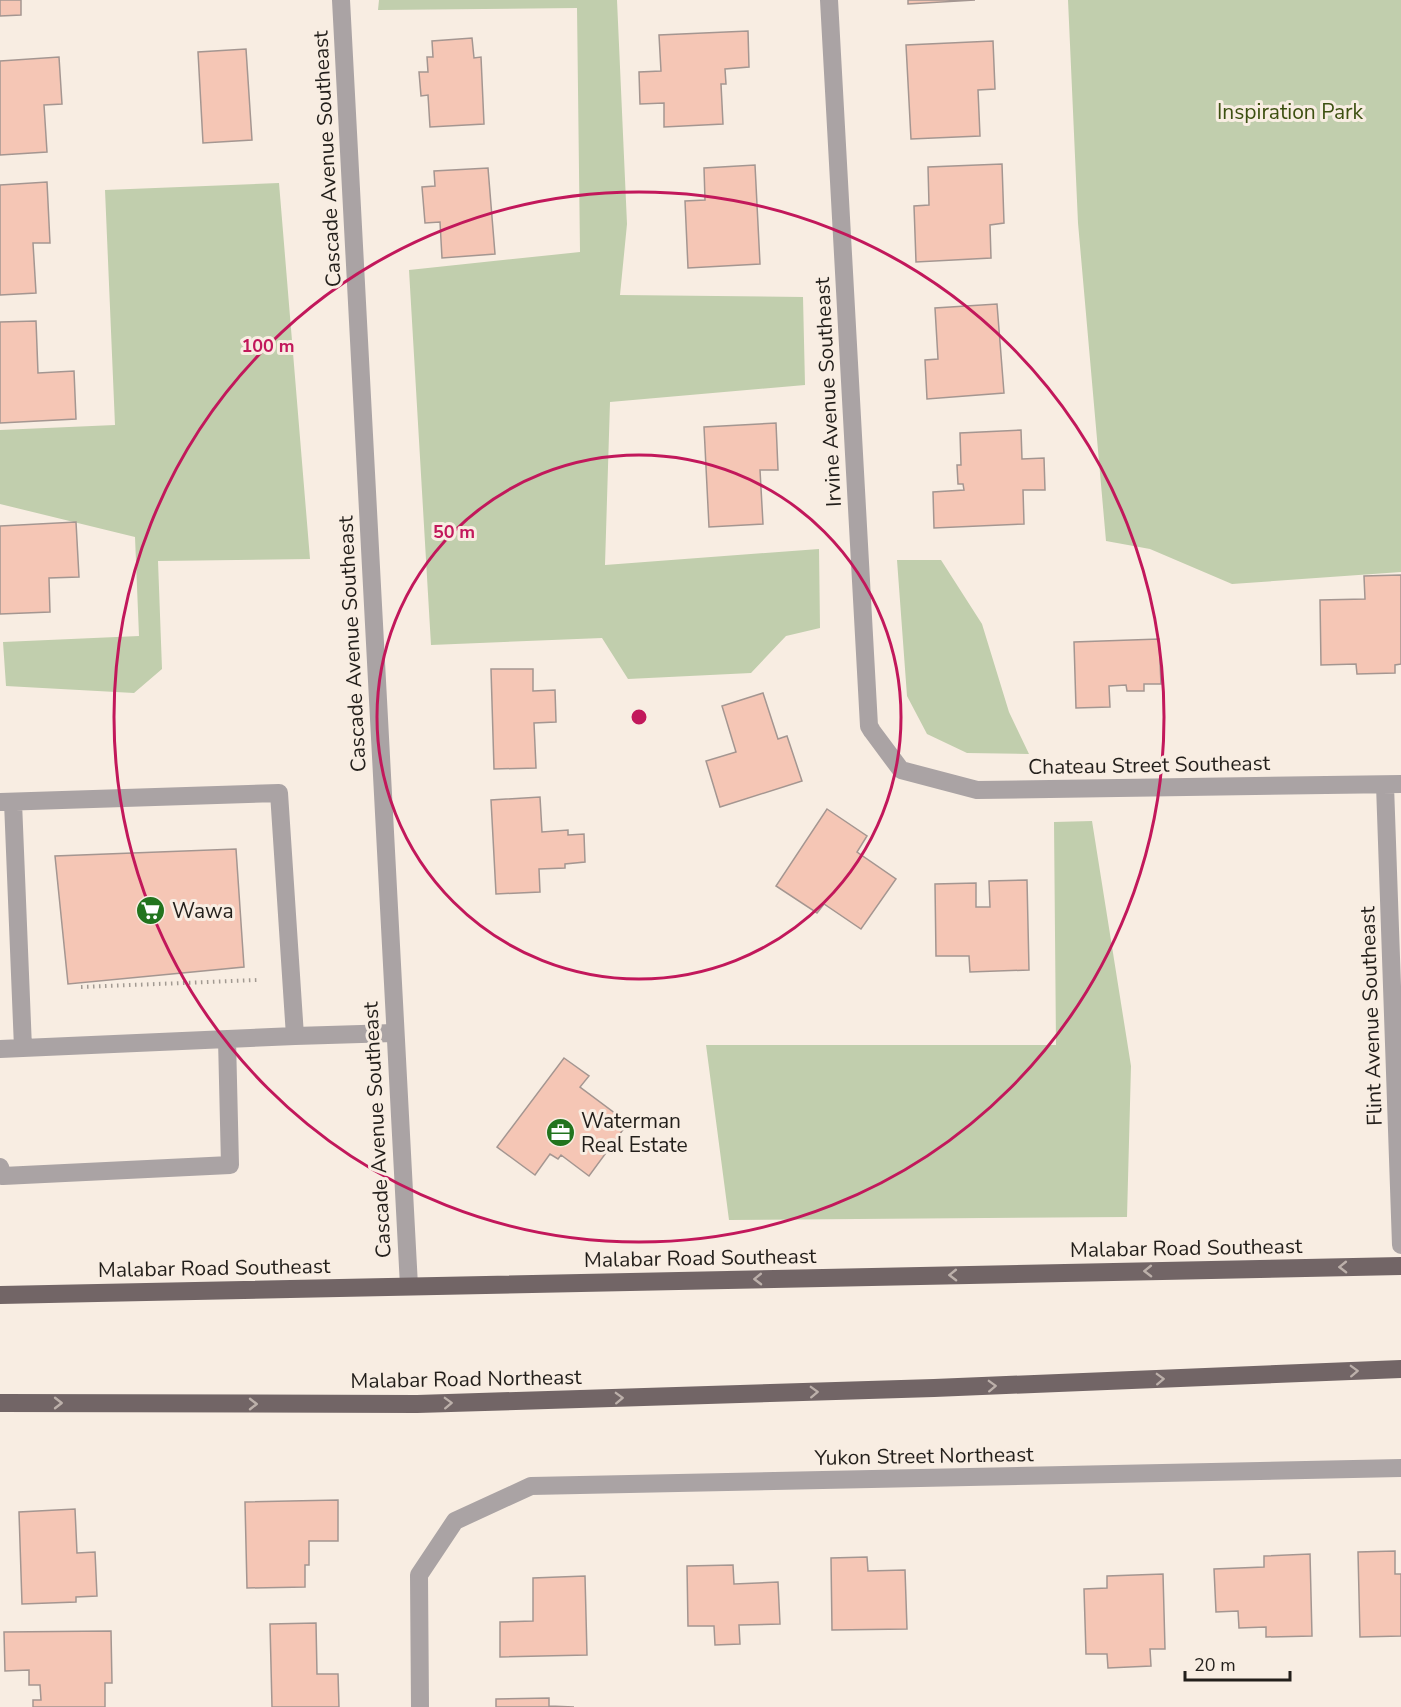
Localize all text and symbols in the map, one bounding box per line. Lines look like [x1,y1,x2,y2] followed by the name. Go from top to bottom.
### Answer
[306,29,348,288] street label: Cascade Avenue Southeast
[1217,98,1364,126] park label: Inspiration Park
[808,276,848,508] street label: Irvine Avenue Southeast
[241,334,295,358] text: 100 m
[331,514,373,773] street label: Cascade Avenue Southeast
[433,520,475,544] text: 50 m
[629,707,649,727] centre of rings
[1028,749,1271,781] street label: Chateau Street Southeast
[135,895,167,927] supermarket icon: Wawa
[172,897,234,925] place label: Wawa
[1353,905,1389,1126] street label: Flint Avenue Southeast
[356,1000,398,1259] street label: Cascade Avenue Southeast
[581,1107,688,1159] place label: Waterman Real Estate
[544,1117,576,1149] office icon: Waterman Real Estate
[1070,1232,1303,1264] street label: Malabar Road Southeast
[584,1242,817,1274] street label: Malabar Road Southeast
[98,1252,331,1284] street label: Malabar Road Southeast
[1338,1261,1347,1273] one-way arrow
[1143,1265,1152,1277] one-way arrow
[948,1269,957,1281] one-way arrow
[753,1273,762,1285] one-way arrow
[350,1363,582,1395] street label: Malabar Road Northeast
[1350,1364,1359,1377] one-way arrow
[1155,1372,1164,1385] one-way arrow
[988,1379,997,1392] one-way arrow
[810,1385,819,1398] one-way arrow
[615,1391,624,1404] one-way arrow
[54,1397,63,1409] one-way arrow
[444,1397,453,1409] one-way arrow
[249,1398,258,1410] one-way arrow
[813,1440,1034,1472] street label: Yukon Street Northeast
[1185,1644,1290,1682] scale bar
[1194,1653,1236,1677] text: 20 m

